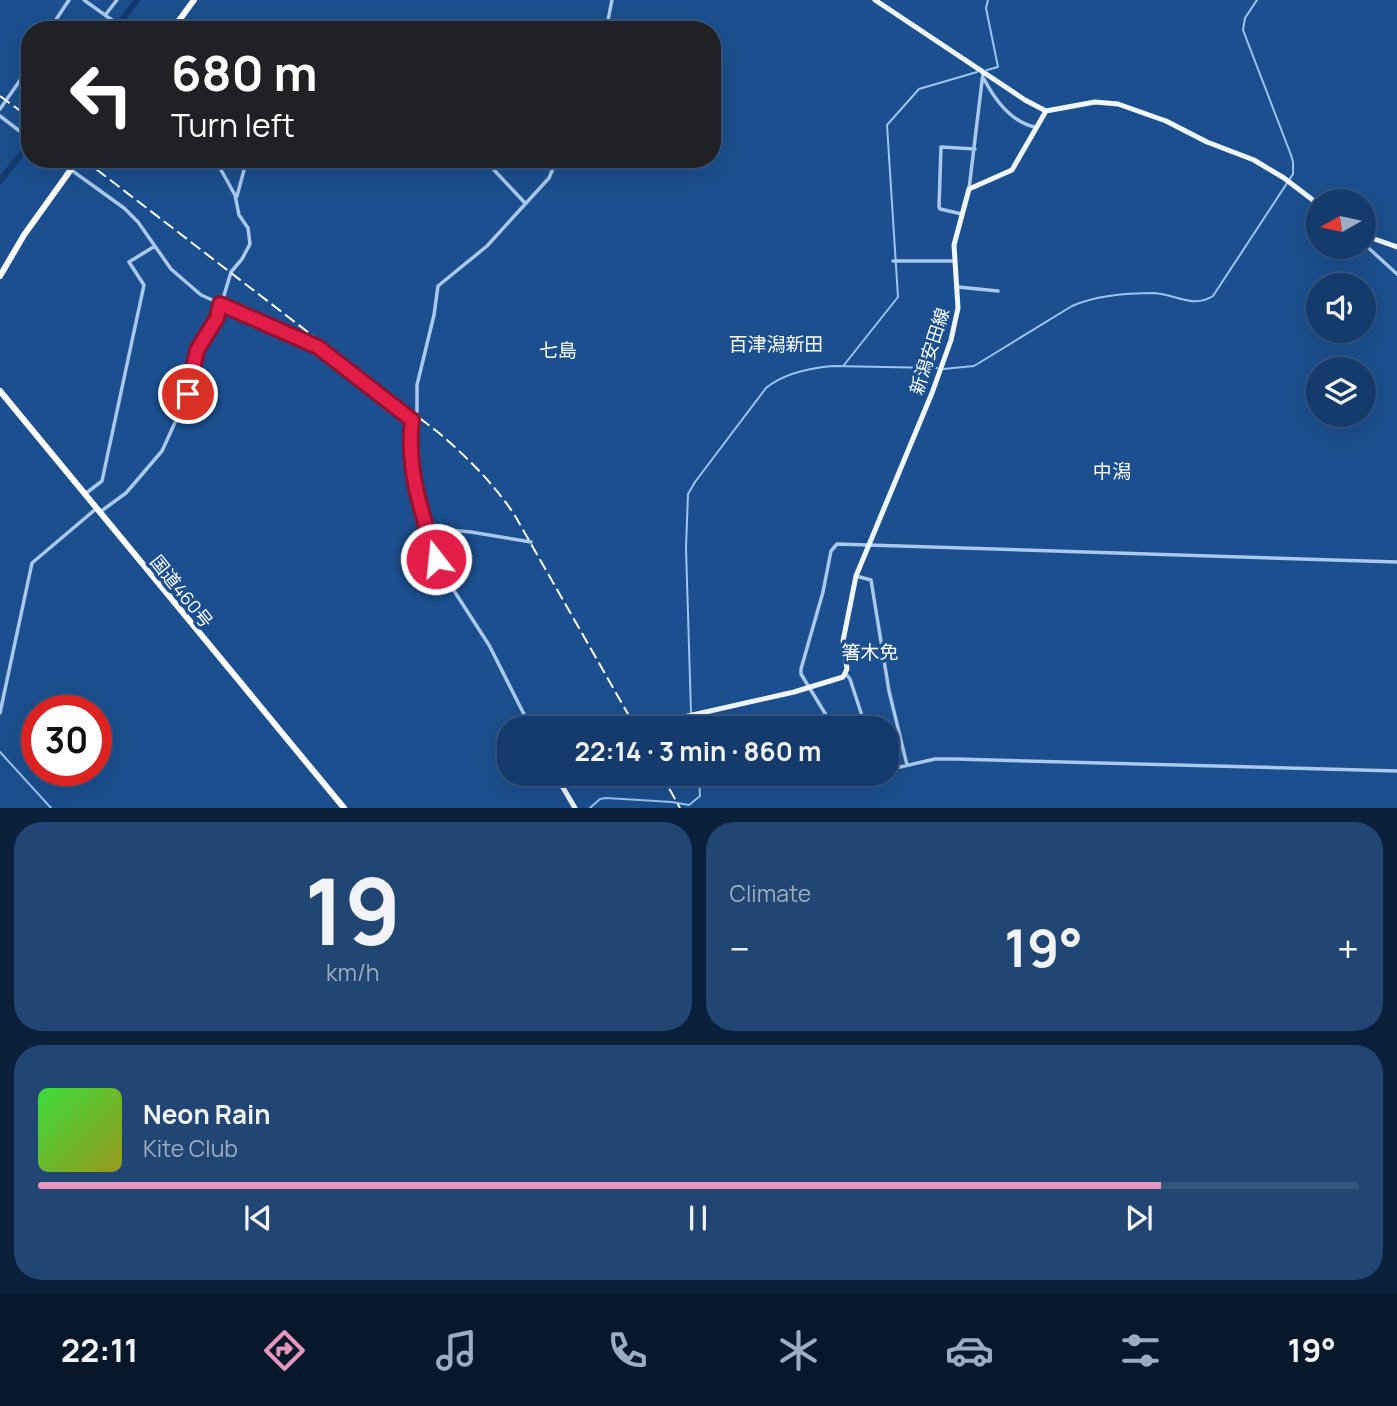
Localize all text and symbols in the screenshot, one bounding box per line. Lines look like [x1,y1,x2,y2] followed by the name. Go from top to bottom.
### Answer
[171,39,318,106] text: 680 m
[56,49,147,140] icon: left
[171,103,295,147] text: Turn left
[1306,189,1376,259] north arrow
[1306,189,1376,427] map controls
[1306,273,1376,343] button: sound
[904,304,954,398] street label: 新潟安田線
[728,331,824,357] district label: 百津潟新田
[539,337,577,363] district label: 七島
[1306,357,1376,427] button: layers
[158,364,218,424] pin
[169,375,207,413] icon: arrive
[1093,458,1131,484] district label: 中潟
[399,522,473,596] position arrow
[145,550,219,632] street label: 国道460号
[841,639,899,665] district label: 箸木免
[21,695,112,786] speed limit sign: 30
[575,733,821,769] text: 22:14 · 3 min · 860 m
[305,848,401,972] text: 19
[730,877,811,909] text: Climate
[1004,912,1083,983] text: 19°
[730,922,750,974] text: −
[1337,922,1359,974] text: +
[326,956,380,988] text: km/h
[143,1096,271,1132] text: Neon Rain
[143,1132,238,1164] text: Kite Club
[239,1199,277,1237] icon: previous
[679,1199,717,1237] icon: pause
[1120,1199,1158,1237] icon: next
[260,1326,309,1375] icon: directions
[432,1326,481,1375] icon: music
[603,1326,652,1375] icon: phone
[774,1326,823,1375] icon: climate
[945,1326,994,1375] icon: car
[1116,1326,1165,1375] icon: filters
[61,1328,138,1372] text: 22:11
[1288,1328,1336,1372] text: 19°

